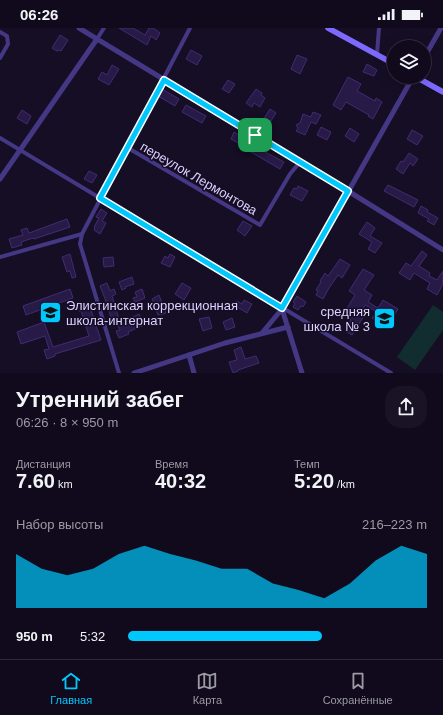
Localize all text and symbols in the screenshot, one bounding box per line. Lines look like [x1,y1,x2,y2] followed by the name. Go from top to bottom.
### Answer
[20,6,58,23] text: 06:26
[387,40,431,84] map controls
[387,40,431,84] button: layers
[238,118,272,152] pin
[244,124,266,146] icon: arrive
[138,139,261,218] street label: переулок Лермонтова
[66,298,238,328] place label: Элистинская коррекционная школа-интернат
[38,299,64,325] school or university icon: Элистинская коррекционная школа-интернат
[304,304,370,334] place label: средняя школа № 3
[372,305,398,331] school or university icon: средняя школа № 3
[385,386,427,428] button: share
[16,387,184,412] text: Утренний забег
[16,415,118,430] text: 06:26 · 8 × 950 m
[16,458,71,470] text: Дистанция
[155,458,188,470] text: Время
[294,458,320,470] text: Темп
[16,470,55,492] text: 7.60
[155,470,206,492] text: 40:32
[294,470,334,492] text: 5:20
[55,478,73,490] text: km
[334,478,355,490] text: /km
[16,517,103,532] text: Набор высоты
[362,517,427,532] text: 216–223 m
[16,629,53,644] text: 950 m
[80,629,105,644] text: 5:32
[50,670,92,706] tab: Главная
[193,670,222,706] tab: Карта
[323,670,393,706] tab: Сохранённые

